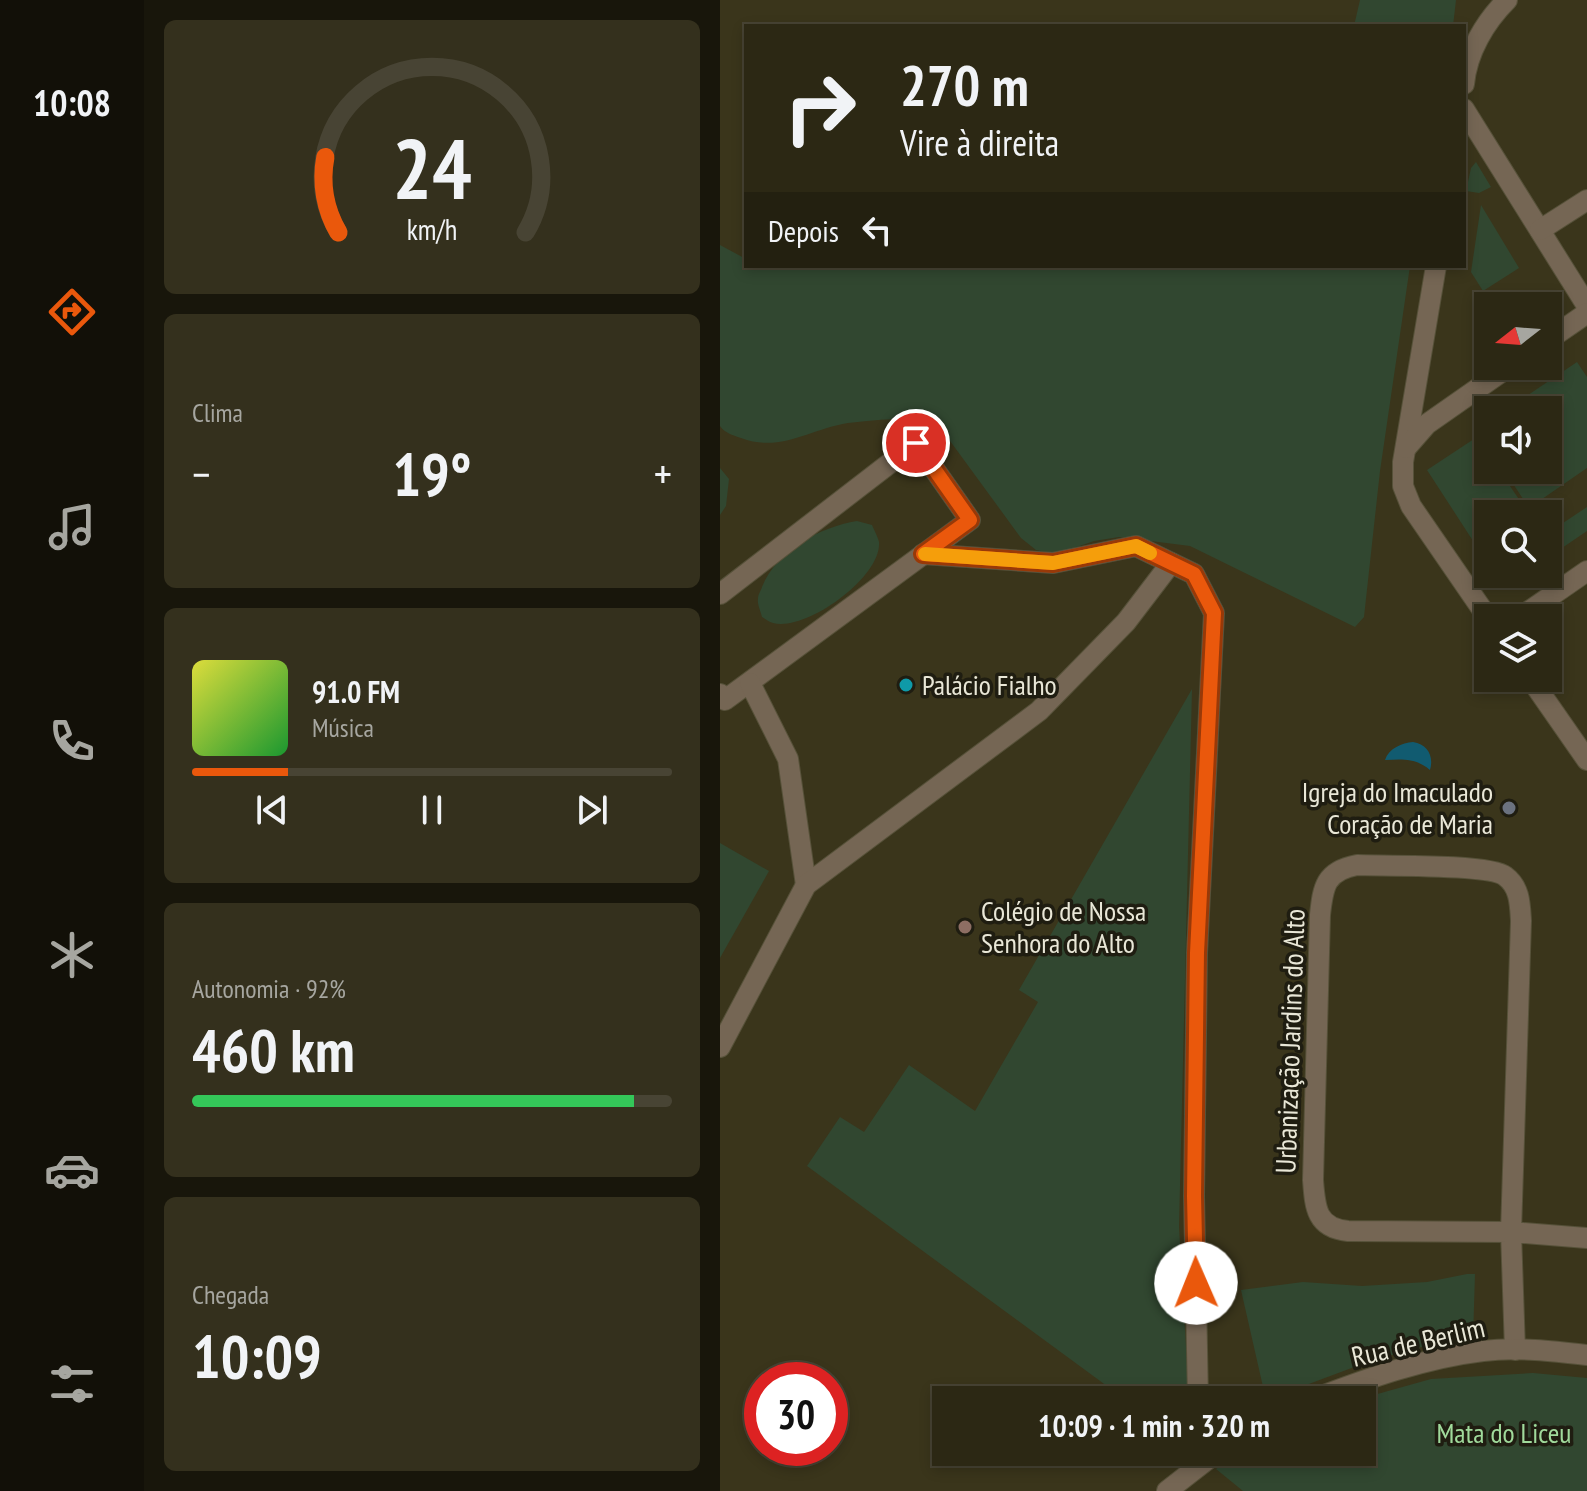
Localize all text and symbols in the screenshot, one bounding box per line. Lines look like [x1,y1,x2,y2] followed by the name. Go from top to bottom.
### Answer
[900,49,1029,121] text: 270 m
[768,56,872,160] icon: right
[33,79,111,126] text: 10:08
[392,114,472,222] text: 24
[900,119,1059,166] text: Vire à direita
[855,208,899,252] icon: left
[407,211,457,248] text: km/h
[768,211,839,250] text: Depois
[44,284,100,340] icon: directions
[1474,292,1562,380] north arrow
[1474,292,1562,692] map controls
[192,396,243,429] text: Clima
[1474,396,1562,484] button: sound
[882,409,950,477] pin
[894,421,938,465] icon: arrive
[392,435,472,513] text: 19°
[192,445,210,502] text: −
[654,445,672,502] text: +
[44,499,100,555] icon: music
[1474,500,1562,588] button: search
[1474,604,1562,692] button: layers
[922,666,1057,703] place label: Palácio Fialho
[312,672,400,711] text: 91.0 FM
[897,676,915,694] marker: Palácio Fialho
[312,711,374,744] text: Música
[44,713,100,769] icon: phone
[1302,773,1493,842] place label: Igreja do Imaculado Coração de Maria
[250,788,294,832] icon: previous
[410,788,454,832] icon: pause
[570,788,614,832] icon: next
[1500,799,1518,817] marker: Igreja do Imaculado Coração de Maria
[981,892,1146,961] place label: Colégio de Nossa Senhora do Alto
[1266,908,1313,1174] street label: Urbanização Jardins do Alto
[956,918,974,936] marker: Colégio de Nossa Senhora do Alto
[44,927,100,983] icon: climate
[192,972,346,1005] text: Autonomia · 92%
[192,1011,355,1089] text: 460 km
[44,1142,100,1198] icon: car
[1154,1241,1238,1325] position arrow
[192,1278,269,1311] text: Chegada
[1348,1308,1488,1375] street label: Rua de Berlim
[192,1317,322,1395] text: 10:09
[44,1356,100,1412] icon: filters
[744,1362,848,1466] speed limit sign: 30
[1038,1406,1270,1445] text: 10:09 · 1 min · 320 m
[1437,1414,1571,1451] park label: Mata do Liceu

